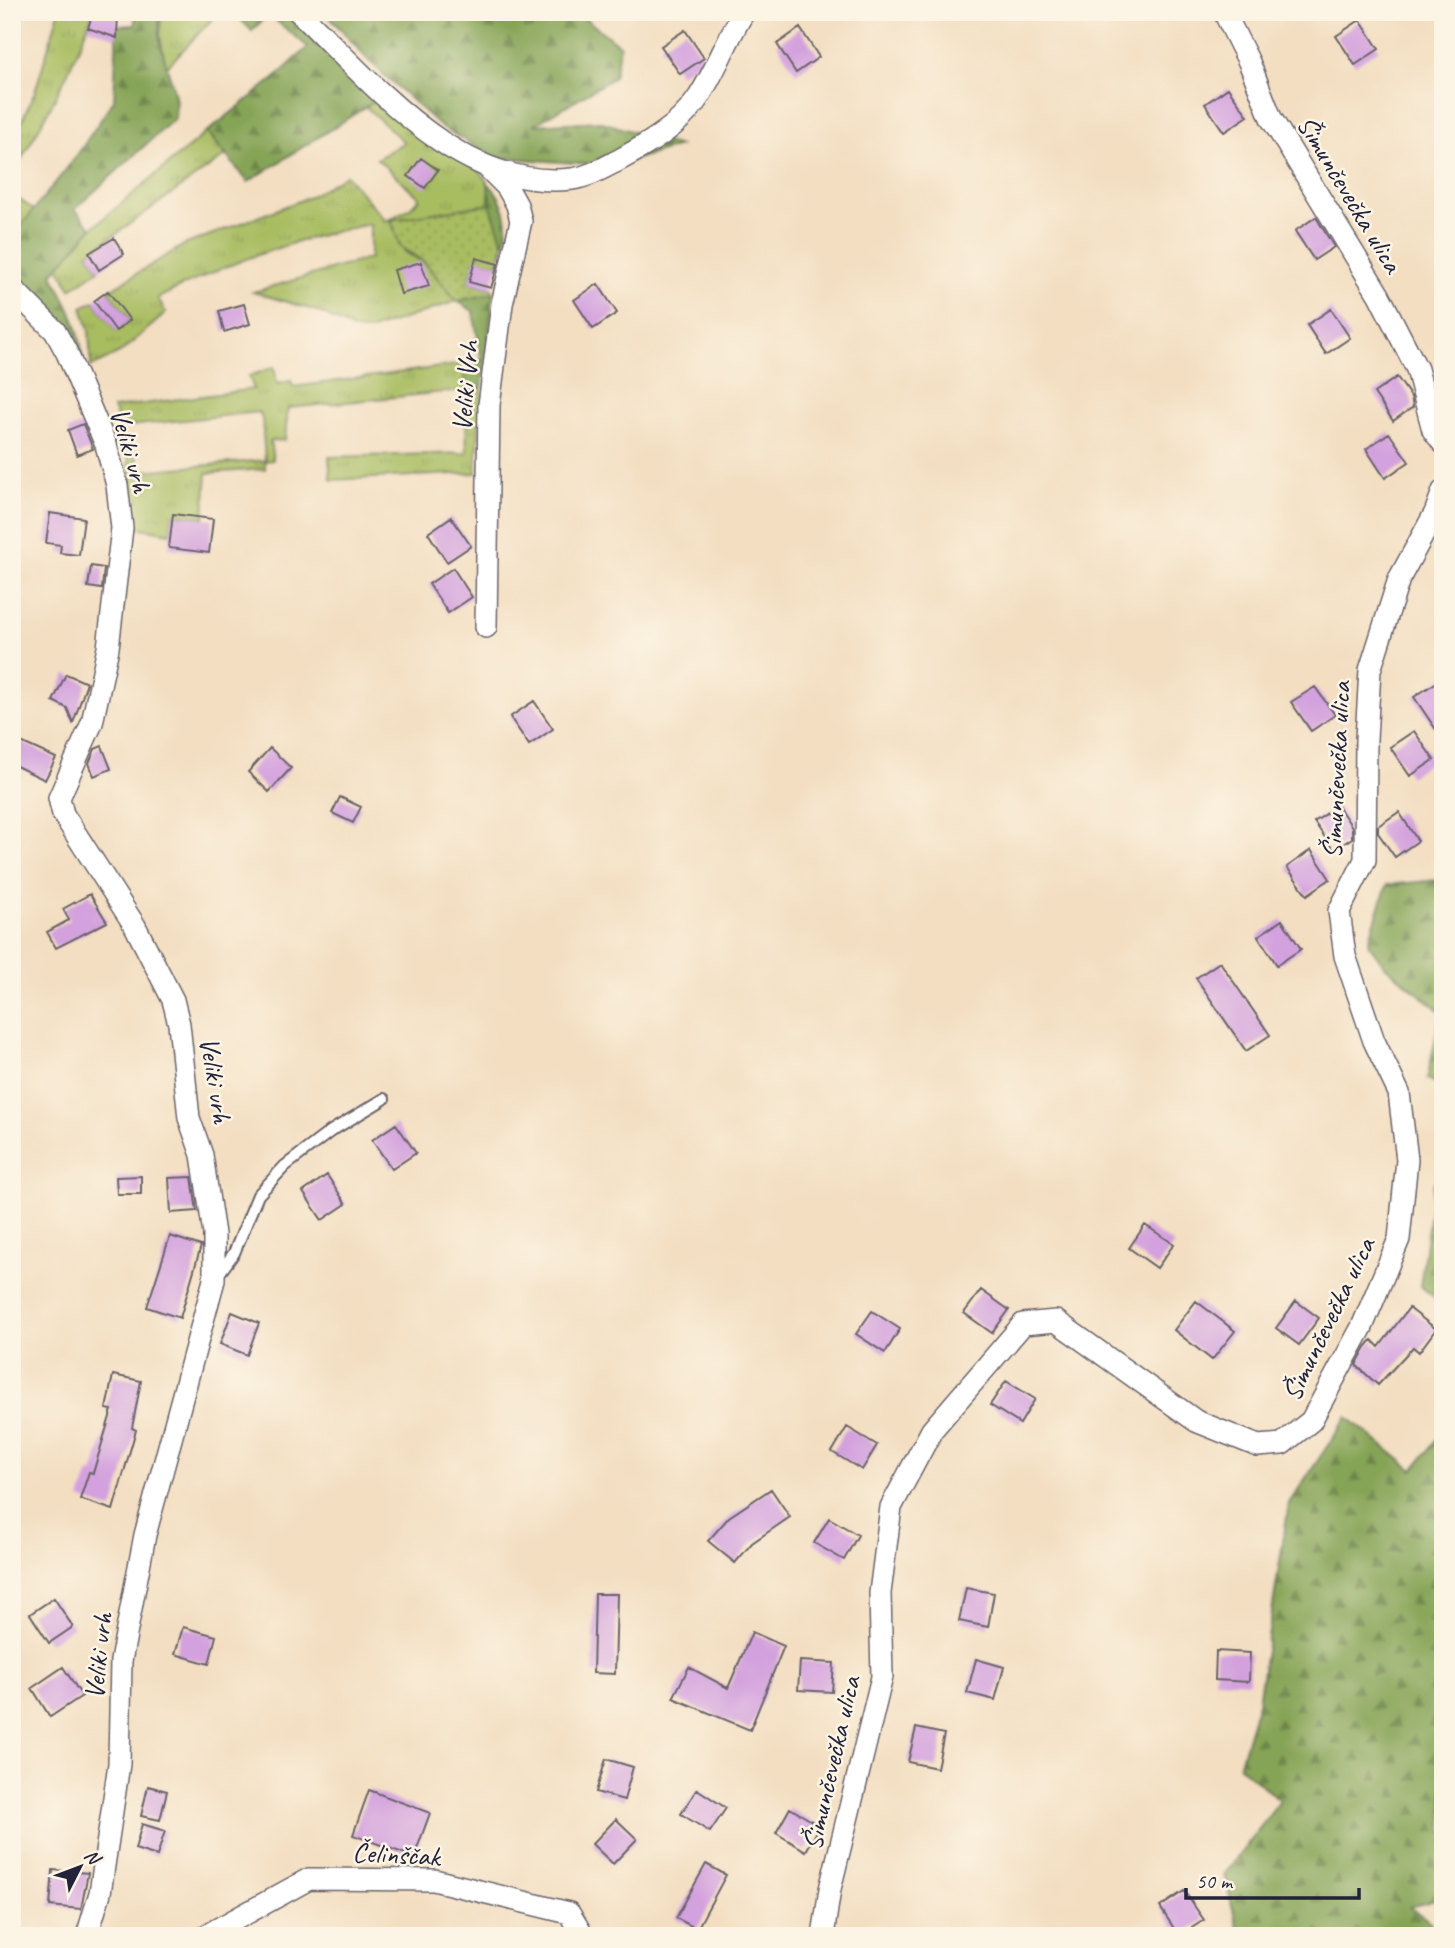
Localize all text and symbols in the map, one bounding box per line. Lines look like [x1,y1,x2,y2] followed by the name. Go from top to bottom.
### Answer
[1289,109,1412,280] street label: Šimunčevečka ulica
[444,337,487,433] street label: Veliki Vrh
[102,404,160,498] street label: Veliki vrh
[1314,679,1358,859] street label: Šimunčevečka ulica
[192,1035,240,1127] street label: Veliki vrh
[1273,1230,1383,1406] street label: Šimunčevečka ulica
[76,1610,120,1701] street label: Veliki vrh
[794,1671,868,1853] street label: Šimunčevečka ulica
[46,1832,116,1902] north arrow
[351,1834,443,1874] street label: Čelinščak
[79,1844,107,1871] text: N
[1186,1857,1359,1901] scale bar
[1196,1868,1234,1894] text: 50 m

